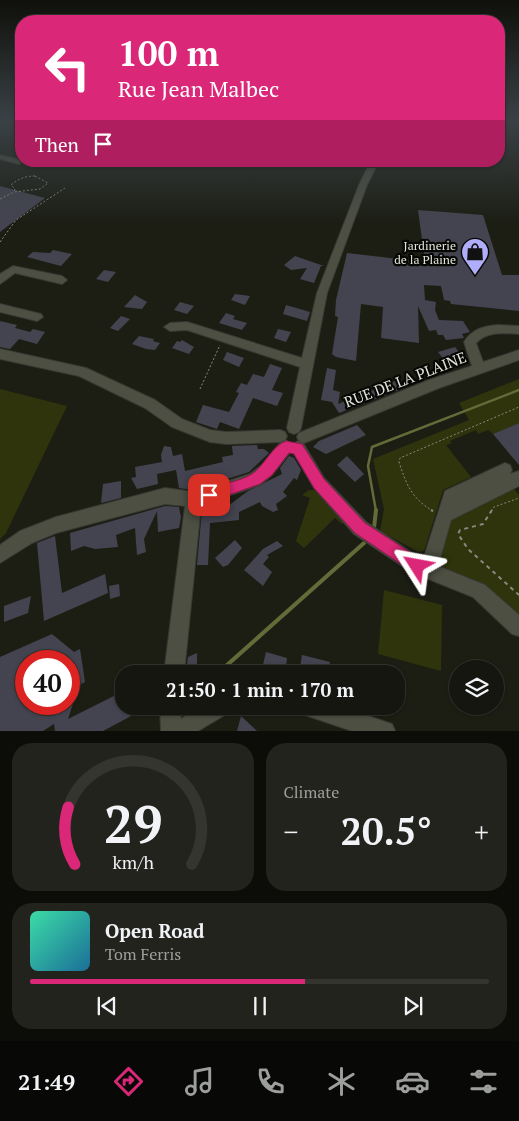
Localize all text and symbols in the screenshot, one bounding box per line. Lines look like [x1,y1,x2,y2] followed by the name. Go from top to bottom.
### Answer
[118,30,219,76] text: 100 m
[35,35,100,100] icon: left
[118,74,279,103] text: Rue Jean Malbec
[89,130,117,158] icon: arrive
[35,132,79,157] text: Then
[460,237,490,276] shop icon: Jardinerie de la Plaine
[394,238,456,267] place label: Jardinerie de la Plaine
[341,347,469,411] street label: RUE DE LA PLAINE
[188,474,230,516] pin
[195,481,223,509] icon: arrive
[390,539,442,591] position arrow
[15,650,80,715] speed limit sign: 40
[449,660,504,715] map controls
[449,660,504,715] button: layers
[166,677,354,702] text: 21:50 · 1 min · 170 m
[284,781,339,803] text: Climate
[103,789,162,858] text: 29
[341,806,432,856] text: 20.5°
[284,813,298,850] text: −
[474,813,489,850] text: +
[112,850,154,874] text: km/h
[105,918,205,943] text: Open Road
[105,943,181,965] text: Tom Ferris
[93,992,121,1020] icon: previous
[246,992,274,1020] icon: pause
[399,992,427,1020] icon: next
[111,1064,146,1099] icon: directions
[182,1064,217,1099] icon: music
[253,1064,288,1099] icon: phone
[324,1064,359,1099] icon: climate
[395,1064,430,1099] icon: car
[466,1064,501,1099] icon: filters
[18,1067,75,1096] text: 21:49

